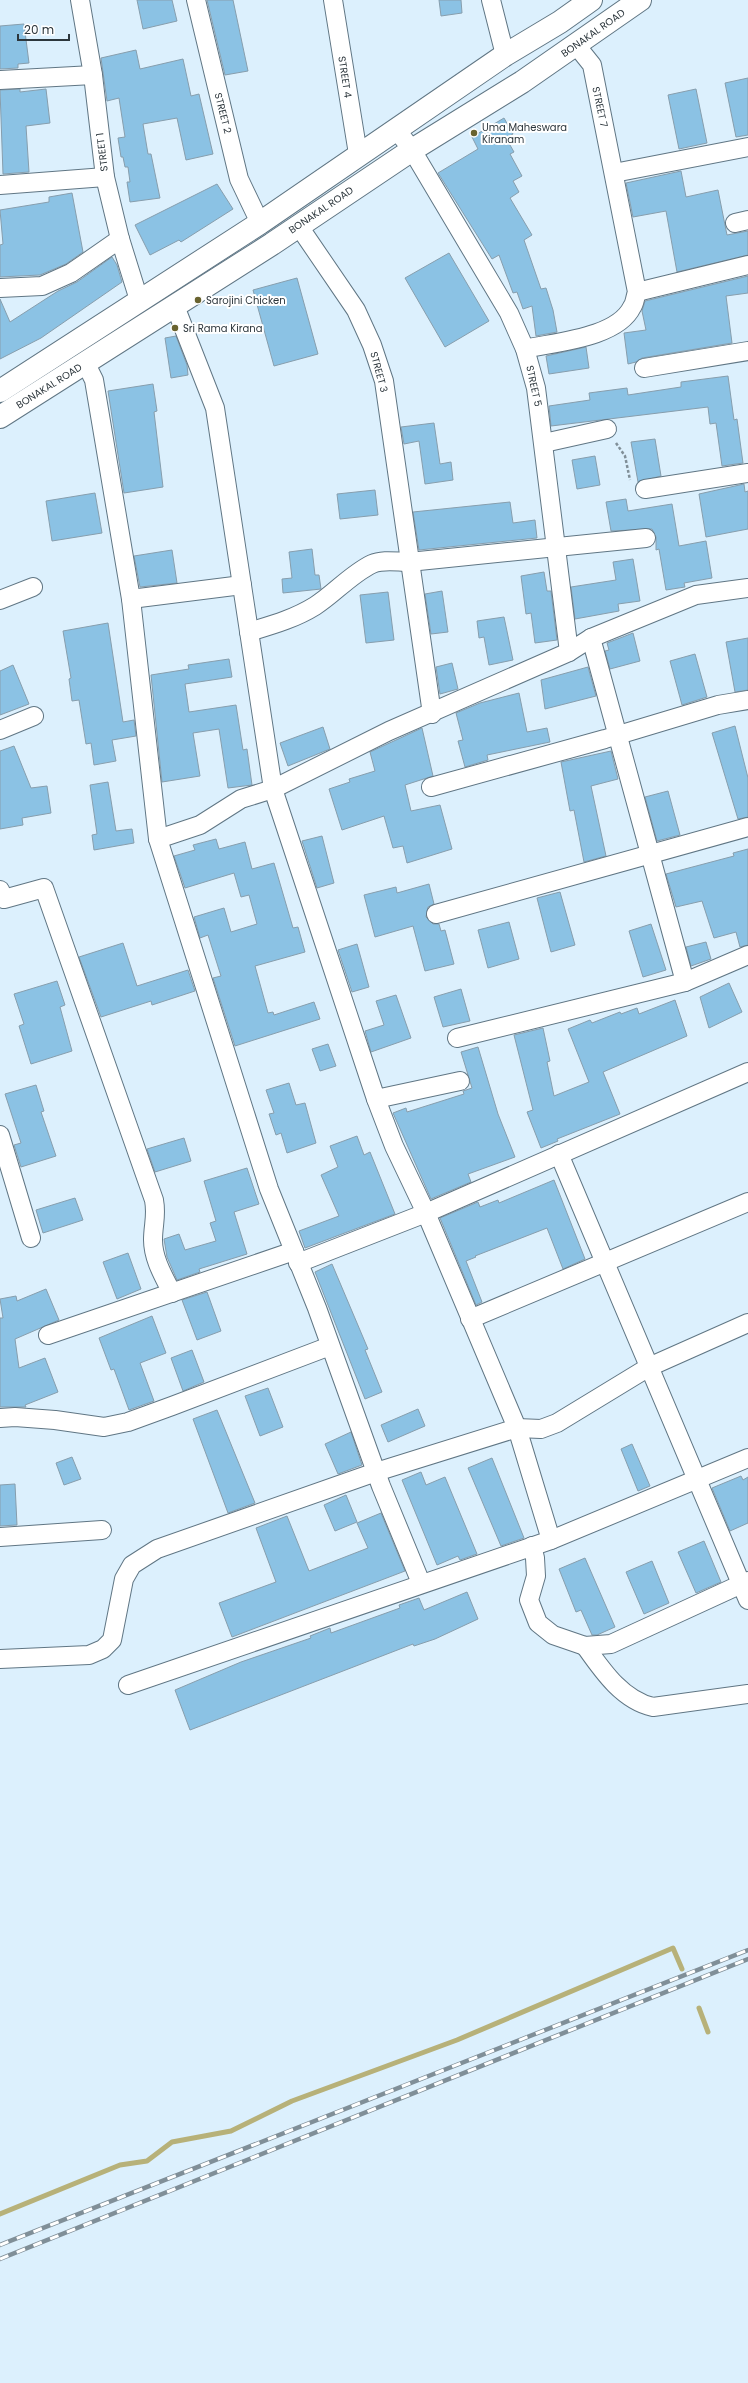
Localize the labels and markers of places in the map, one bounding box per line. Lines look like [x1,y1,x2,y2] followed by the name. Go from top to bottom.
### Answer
[482,120,567,147] place label: Uma Maheswara Kiranam
[469,128,479,138] marker: Uma Maheswara Kiranam
[206,293,286,308] place label: Sarojini Chicken
[193,295,203,305] marker: Sarojini Chicken
[183,321,262,336] place label: Sri Rama Kirana
[170,323,180,333] marker: Sri Rama Kirana

